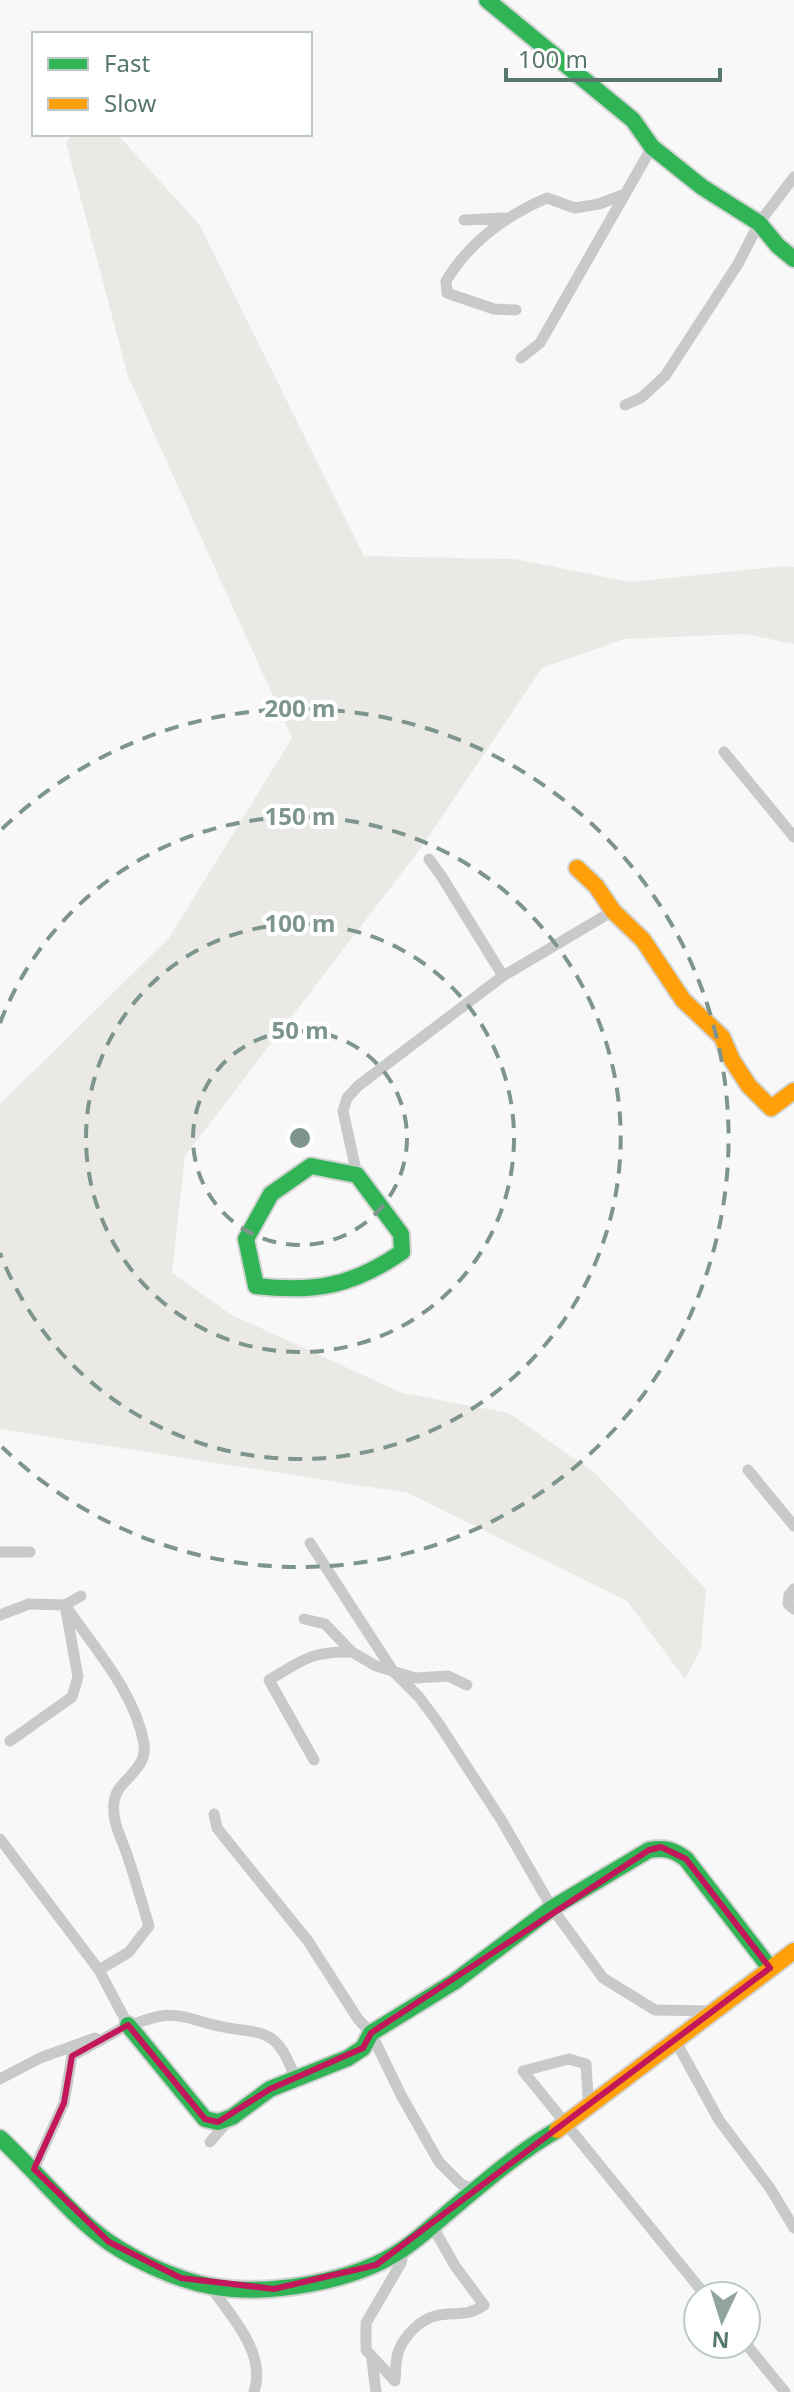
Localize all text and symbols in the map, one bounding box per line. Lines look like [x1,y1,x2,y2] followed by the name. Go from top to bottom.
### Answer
[32,32,312,136] legend
[506,32,720,82] scale bar
[518,42,588,75] text: 100 m
[104,46,150,79] text: Fast
[104,86,156,119] text: Slow
[265,691,335,724] text: 200 m
[265,799,335,832] text: 150 m
[265,906,335,939] text: 100 m
[271,1013,329,1046] text: 50 m
[286,1124,314,1152] centre of rings
[682,2280,762,2360] north arrow
[711,2325,731,2357] text: N

